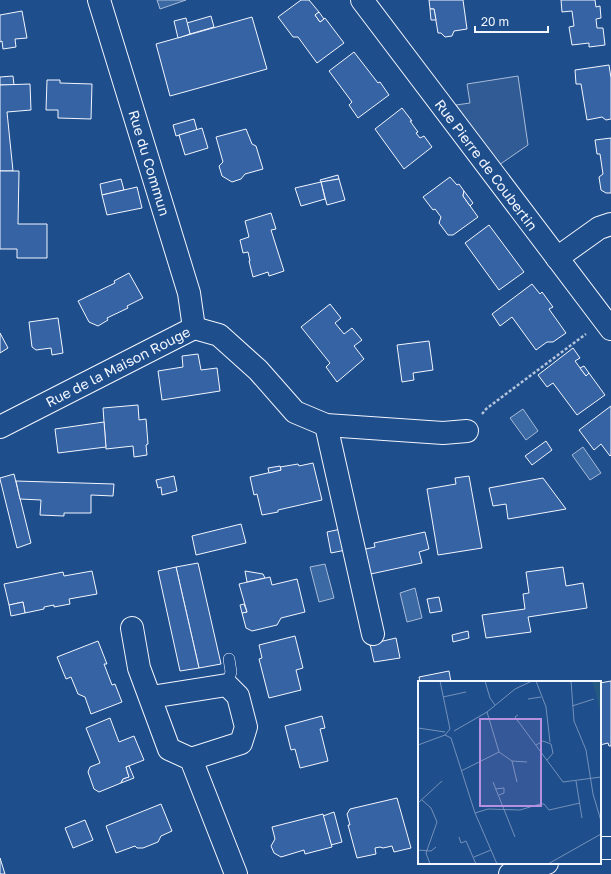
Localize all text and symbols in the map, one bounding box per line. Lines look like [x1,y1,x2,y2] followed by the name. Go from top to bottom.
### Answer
[475,8,548,34] scale bar
[481,14,509,29] text: 20 m
[432,96,541,234] street label: Rue Pierre de Coubertin
[125,108,174,218] street label: Rue du Commun
[43,323,193,410] street label: Rue de la Maison Rouge
[418,681,601,864] inset map

